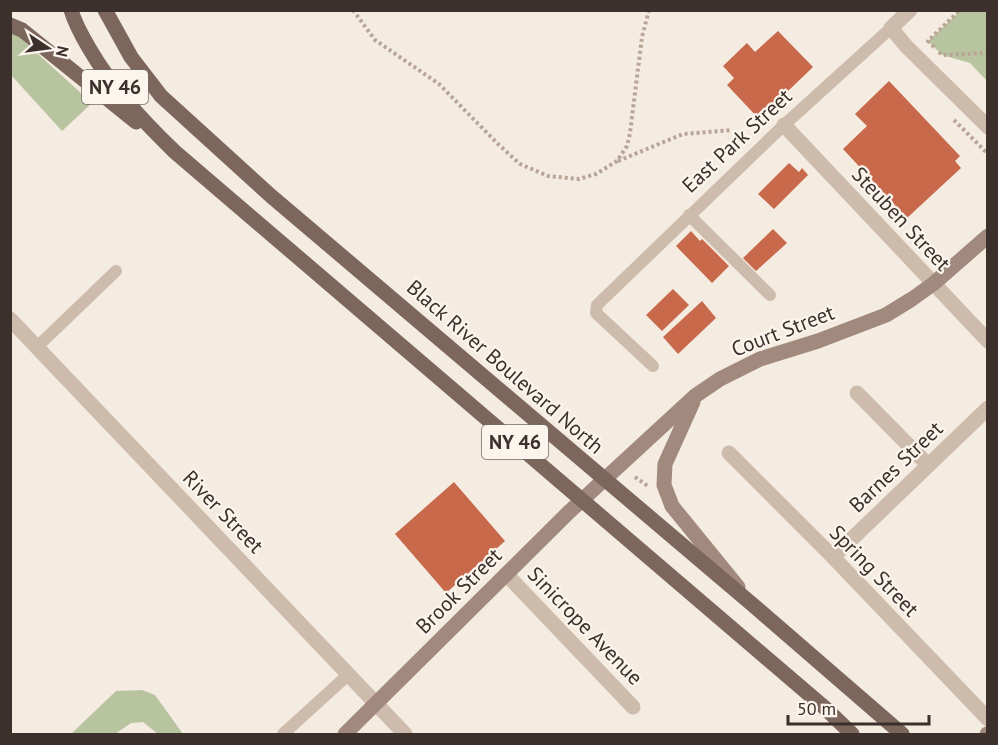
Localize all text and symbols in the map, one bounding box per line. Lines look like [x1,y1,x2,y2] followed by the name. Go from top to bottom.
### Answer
[18,18,78,78] north arrow
[52,44,74,59] text: N
[82,70,148,104] road number: NY 46
[676,83,797,198] street label: East Park Street
[846,161,957,276] street label: Steuben Street
[401,274,609,460] street label: Black River Boulevard North
[728,299,838,362] street label: Court Street
[843,415,948,518] street label: Barnes Street
[482,425,548,459] road number: NY 46
[177,464,270,559] street label: River Street
[824,519,925,622] street label: Spring Street
[410,542,507,639] street label: Brook Street
[522,561,649,691] street label: Sinicrope Avenue
[788,688,929,726] scale bar
[797,697,836,720] text: 50 m

